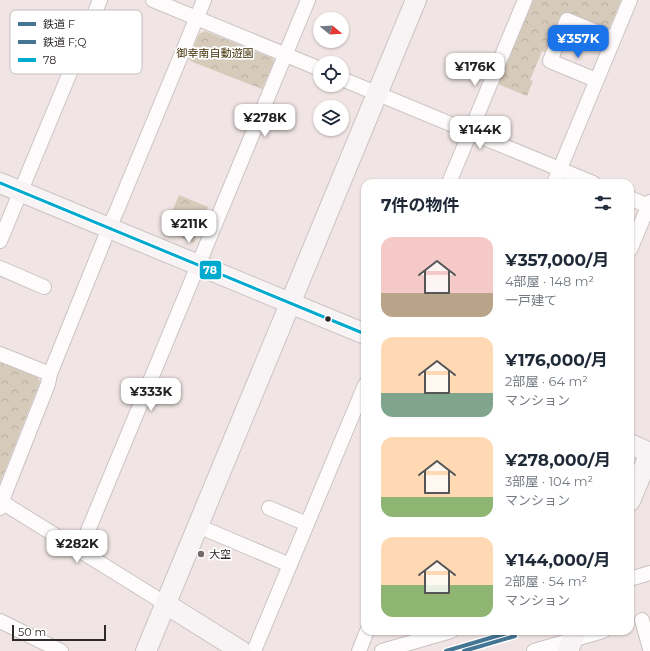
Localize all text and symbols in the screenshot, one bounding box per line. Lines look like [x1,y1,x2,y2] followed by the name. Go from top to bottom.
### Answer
[10,10,142,74] legend
[313,12,349,48] north arrow
[313,12,349,136] map controls
[43,17,75,31] text: 鉄道 F
[550,25,606,59] pin: ¥357K
[557,30,599,46] text: ¥357K
[43,35,87,49] text: 鉄道 F;Q
[176,46,254,60] park label: 御幸南自動遊園
[43,53,56,67] text: 78
[447,53,503,87] pin: ¥176K
[313,56,349,92] button: locate
[455,58,495,74] text: ¥176K
[313,100,349,136] button: layers
[237,104,293,138] pin: ¥278K
[243,109,287,125] text: ¥278K
[452,116,508,150] pin: ¥144K
[459,121,501,137] text: ¥144K
[592,192,614,214] icon: filters
[381,195,460,215] text: 7件の物件
[161,210,217,244] pin: ¥211K
[170,215,208,231] text: ¥211K
[505,250,609,270] text: ¥357,000/月
[413,253,461,301] icon: home
[199,260,222,280] line badge: 78
[203,263,217,277] text: 78
[505,273,594,289] text: 4部屋 · 148 m²
[505,292,557,308] text: 一戸建て
[323,314,333,324] unlabelled marker
[505,350,608,370] text: ¥176,000/月
[413,353,461,401] icon: home
[505,373,588,389] text: 2部屋 · 64 m²
[123,378,179,412] pin: ¥333K
[130,383,172,399] text: ¥333K
[505,392,570,408] text: マンション
[505,450,611,470] text: ¥278,000/月
[413,453,461,501] icon: home
[505,473,593,489] text: 3部屋 · 104 m²
[505,492,570,508] text: マンション
[49,530,105,564] pin: ¥282K
[55,535,99,551] text: ¥282K
[209,547,231,561] place label: 大空
[196,549,206,559] marker: 大空
[505,550,611,570] text: ¥144,000/月
[413,553,461,601] icon: home
[505,573,587,589] text: 2部屋 · 54 m²
[505,592,570,608] text: マンション
[12,623,106,642] scale bar
[18,625,46,639] text: 50 m

